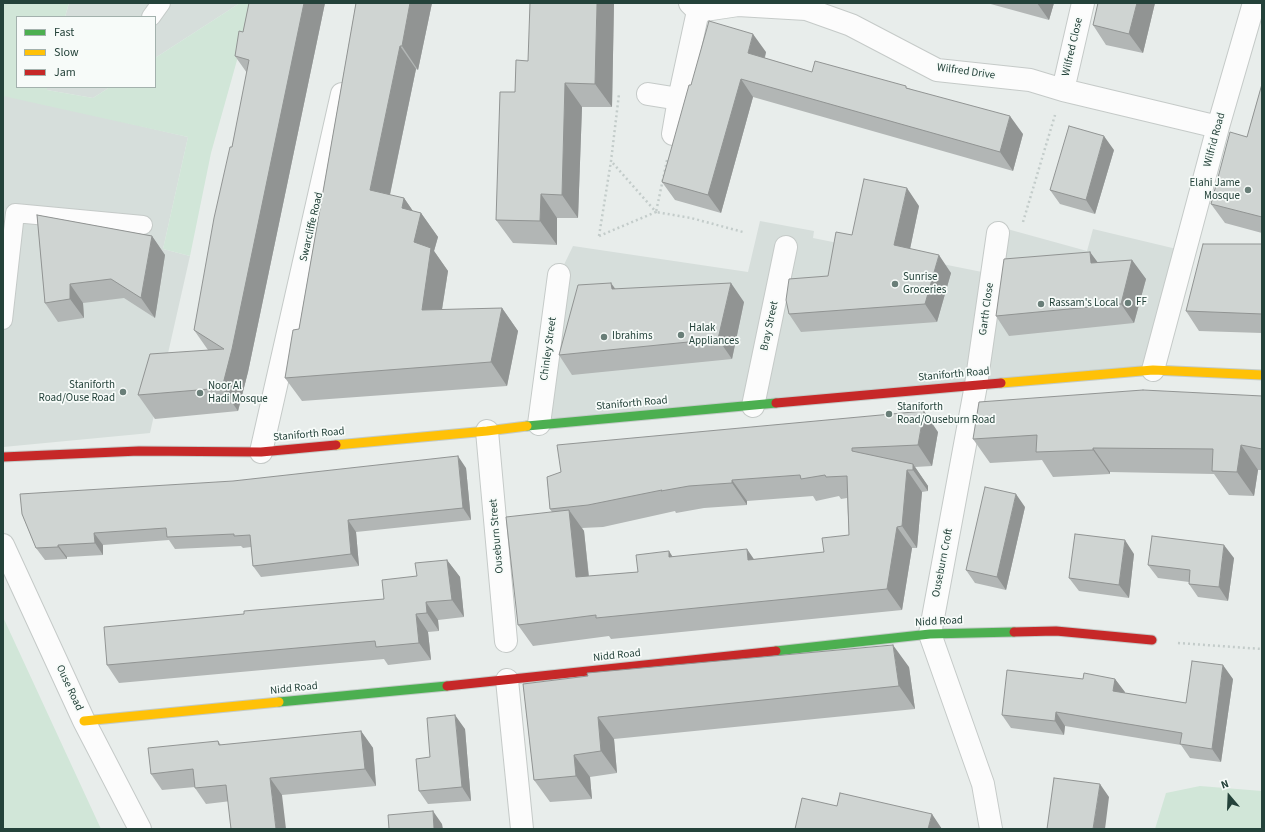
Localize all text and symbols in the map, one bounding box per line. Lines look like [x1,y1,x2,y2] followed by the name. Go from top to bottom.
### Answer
[16,16,156,88] legend
[1060,16,1086,78] street label: Wilfred Close
[54,24,74,41] text: Fast
[54,44,79,61] text: Slow
[936,61,996,83] street label: Wilfred Drive
[54,64,76,81] text: Jam
[1201,111,1229,169] street label: Wilfrid Road
[1190,177,1240,203] place label: Elahi Jame Mosque
[1243,185,1253,195] marker: Elahi Jame Mosque
[298,191,326,263] street label: Swarcliffe Road
[903,271,946,297] place label: Sunrise Groceries
[890,279,900,289] marker: Sunrise Groceries
[977,282,997,336] street label: Garth Close
[1136,296,1147,310] place label: FF
[1049,297,1118,311] place label: Rassam's Local
[1123,298,1133,308] marker: FF
[1036,299,1046,309] marker: Rassam's Local
[758,300,782,352] street label: Bray Street
[538,316,560,382] street label: Chinley Street
[689,322,739,348] place label: Halak Appliances
[612,330,652,344] place label: Ibrahims
[676,330,686,340] marker: Halak Appliances
[599,332,609,342] marker: Ibrahims
[918,365,990,385] street label: Staniforth Road
[38,379,115,405] place label: Staniforth Road/Ouse Road
[208,380,268,406] place label: Noor Al Hadi Mosque
[118,387,128,397] marker: Staniforth Road/Ouse Road
[195,388,205,398] marker: Noor Al Hadi Mosque
[596,394,668,414] street label: Staniforth Road
[897,401,995,427] place label: Staniforth Road/Ouseburn Road
[884,409,894,419] marker: Staniforth Road/Ouseburn Road
[273,425,345,445] street label: Staniforth Road
[487,498,507,574] street label: Ouseburn Street
[930,527,956,599] street label: Ouseburn Croft
[915,614,963,630] street label: Nidd Road
[593,647,641,665] street label: Nidd Road
[53,663,85,713] street label: Ouse Road
[270,680,318,698] street label: Nidd Road
[1209,776,1249,816] north arrow
[1219,776,1231,792] text: N

